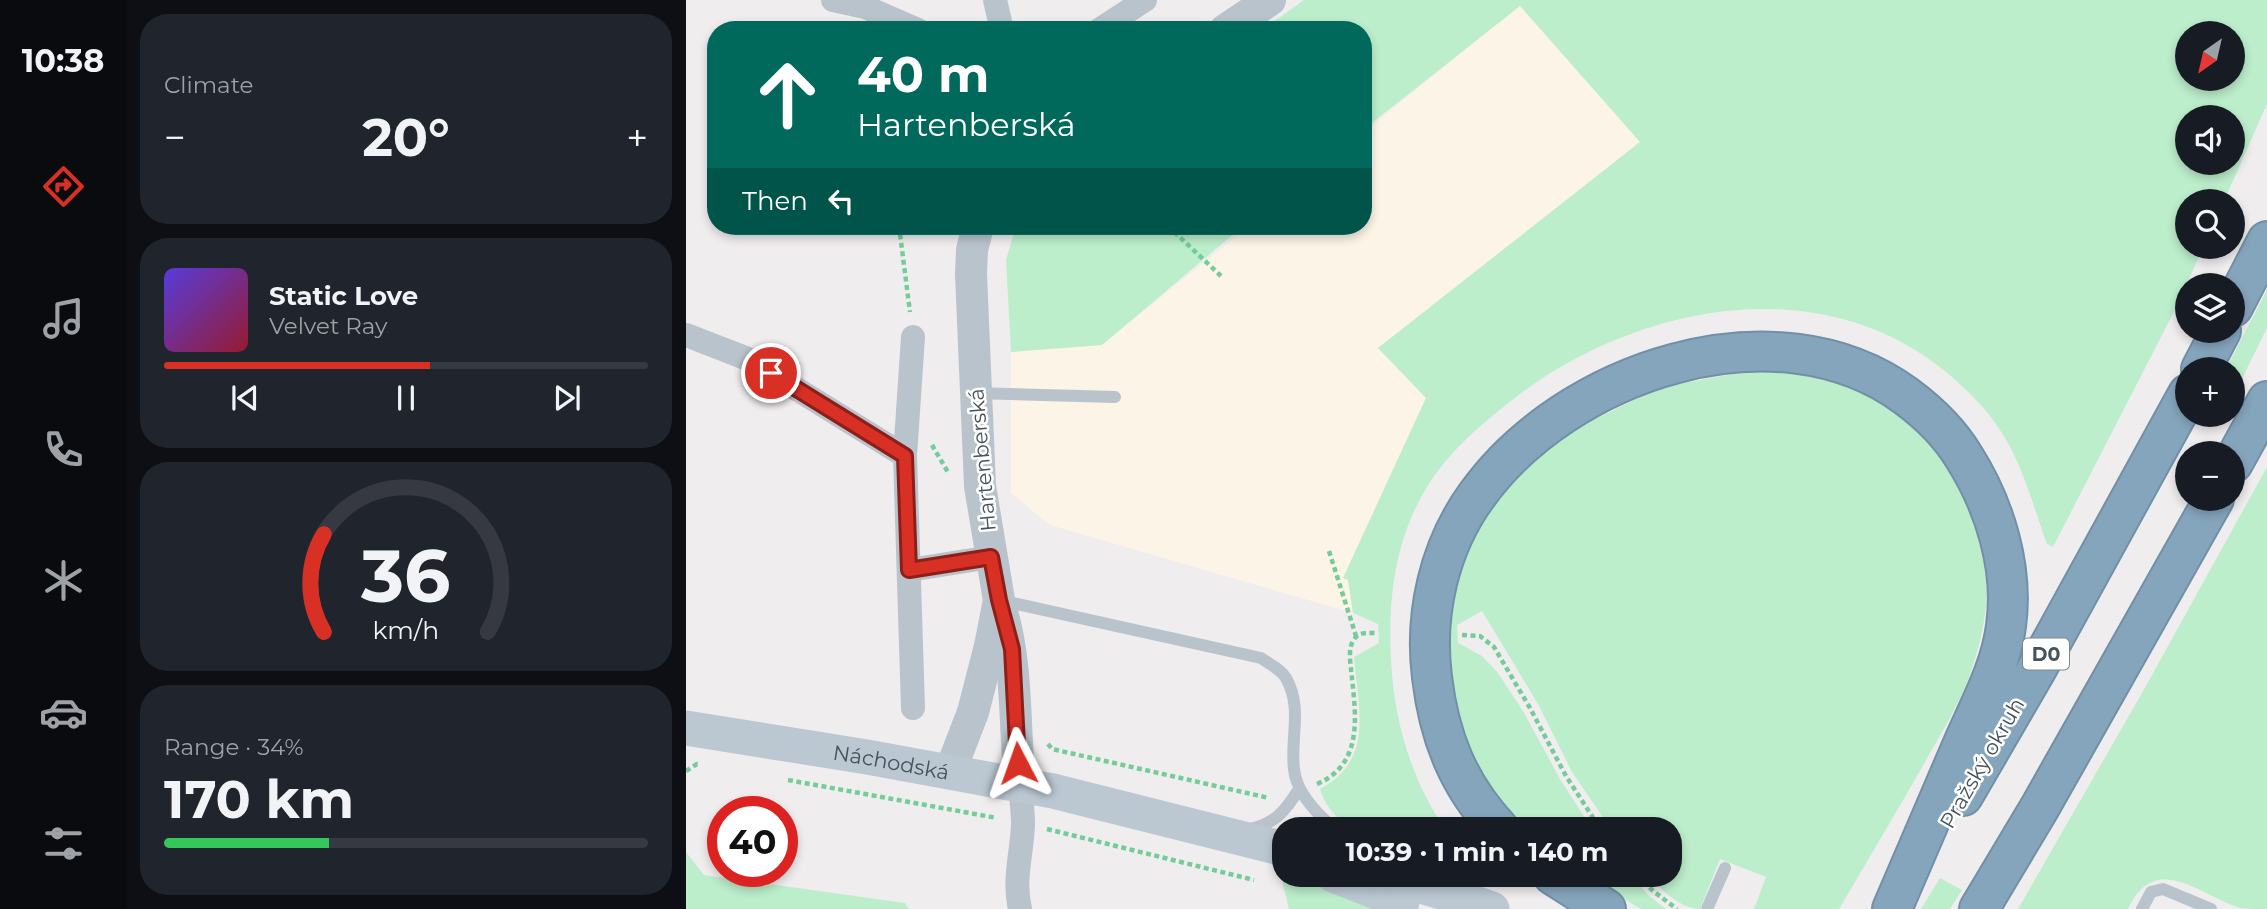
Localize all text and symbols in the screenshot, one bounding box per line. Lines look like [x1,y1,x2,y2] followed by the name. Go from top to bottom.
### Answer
[2175,21,2245,91] north arrow
[2175,21,2245,511] map controls
[22,41,104,80] text: 10:38
[857,45,989,104] text: 40 m
[742,49,833,140] icon: ahead
[164,71,253,99] text: Climate
[857,105,1076,144] text: Hartenberská
[2175,105,2245,175] button: sound
[362,106,450,169] text: 20°
[164,114,186,161] text: −
[626,114,648,161] text: +
[39,162,88,211] icon: directions
[822,182,860,220] icon: left
[742,185,808,217] text: Then
[2175,189,2245,259] button: search
[2175,273,2245,343] button: layers
[269,280,418,312] text: Static Love
[39,294,88,343] icon: music
[269,312,387,340] text: Velvet Ray
[741,343,801,403] pin
[752,354,790,392] icon: arrive
[2175,357,2245,427] button: +
[226,379,264,417] icon: previous
[387,379,425,417] icon: pause
[548,379,586,417] icon: next
[963,387,1001,533] street label: Hartenberská
[39,425,88,474] icon: phone
[2175,441,2245,511] button: −
[360,533,451,621] text: 36
[39,556,88,605] icon: climate
[373,615,439,645] text: km/h
[2023,638,2069,670] road number: D0
[39,688,88,737] icon: car
[1934,693,2030,833] street label: Pražský okruh
[981,726,1055,800] position arrow
[164,733,304,761] text: Range · 34%
[831,739,951,784] street label: Náchodská
[164,768,354,831] text: 170 km
[707,796,798,887] speed limit sign: 40
[39,819,88,868] icon: filters
[1346,836,1608,868] text: 10:39 · 1 min · 140 m

